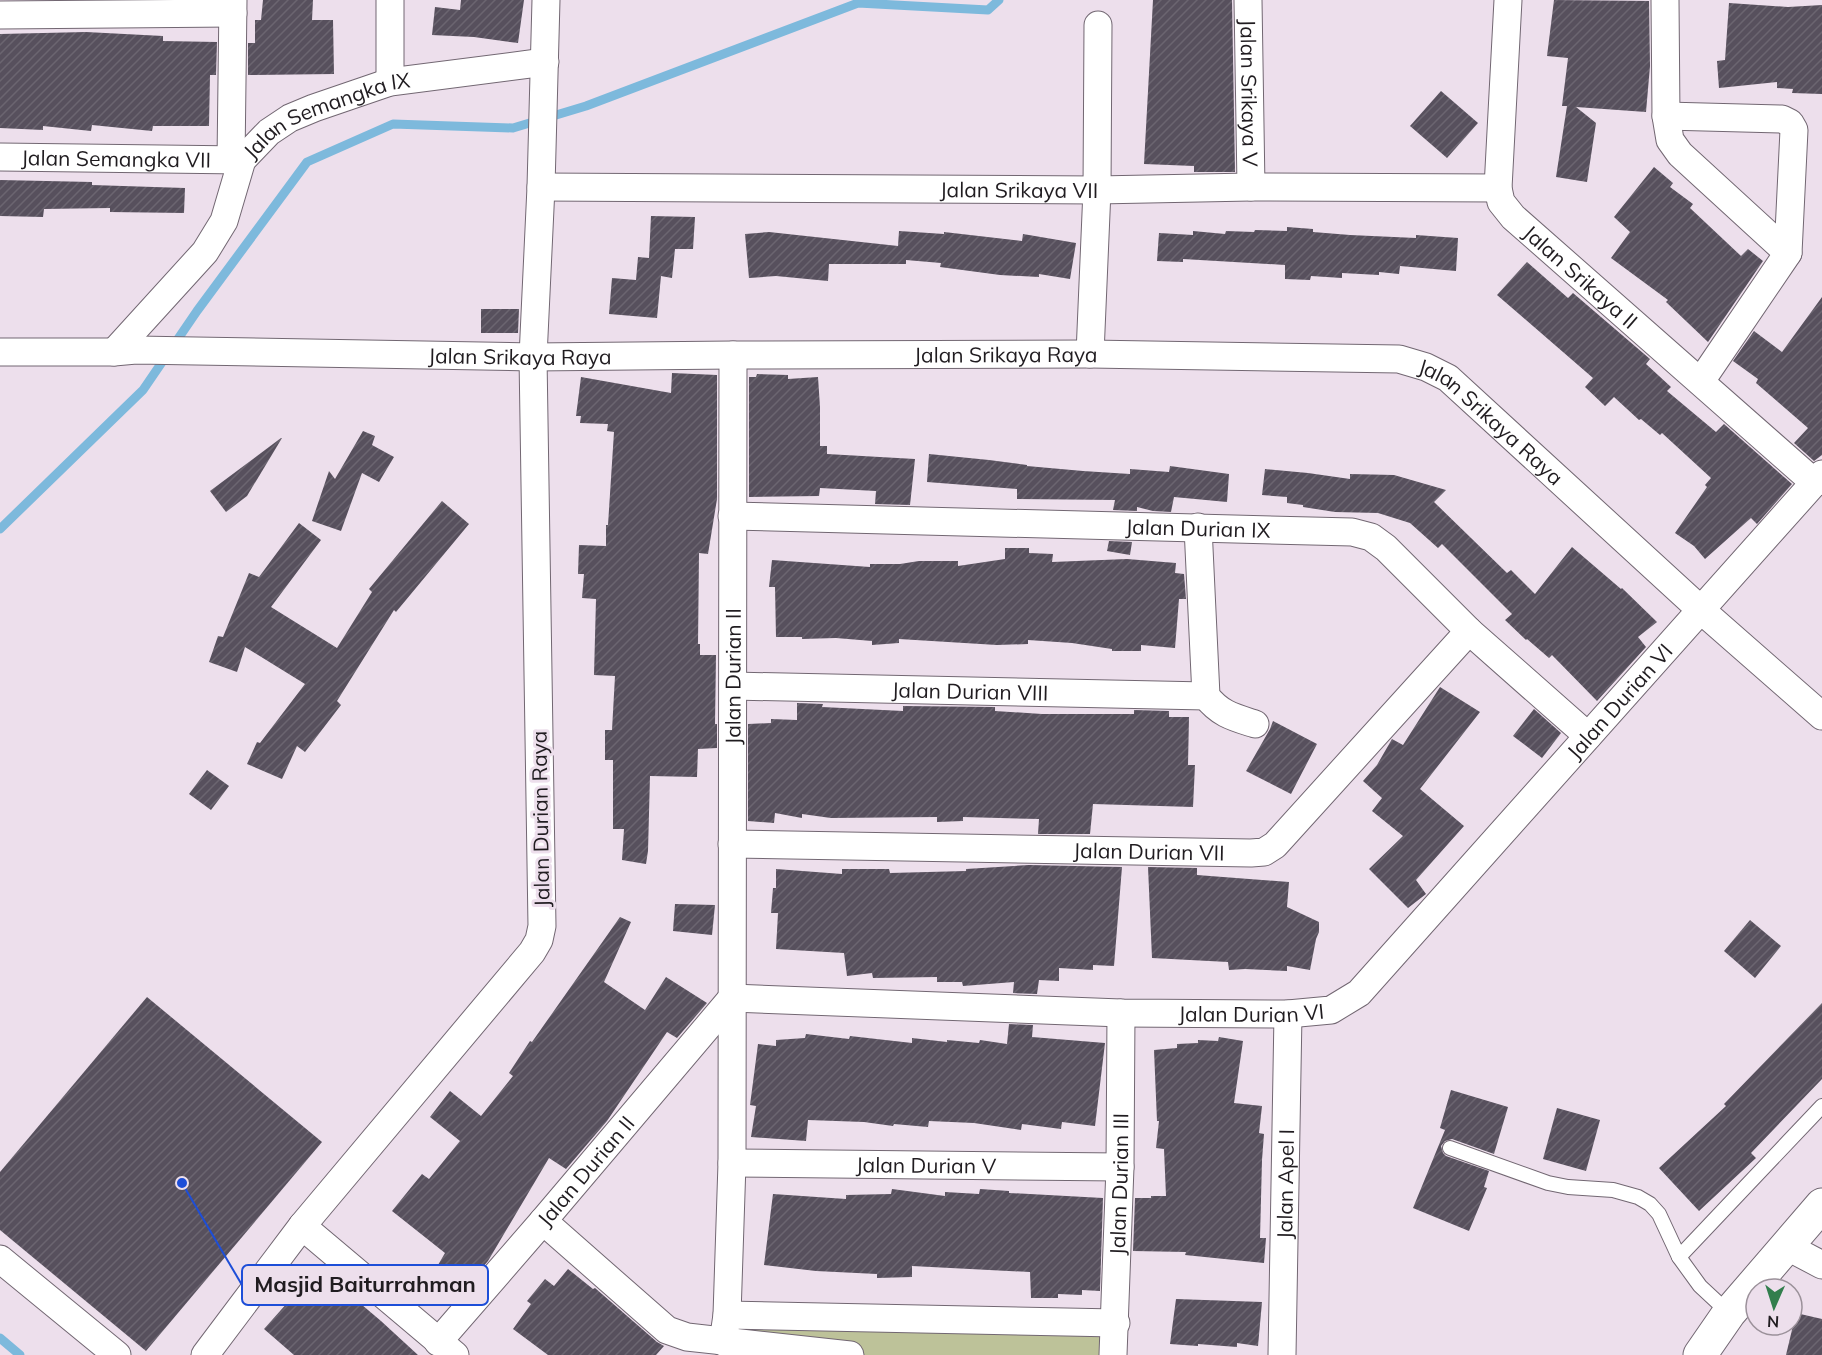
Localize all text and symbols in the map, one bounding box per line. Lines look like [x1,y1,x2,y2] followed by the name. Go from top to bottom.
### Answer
[1235,19,1264,167] street label: Jalan Srikaya V
[238,66,412,164] street label: Jalan Semangka IX
[21,144,211,173] street label: Jalan Semangka VII
[940,176,1098,203] street label: Jalan Srikaya VII
[1518,219,1643,334] street label: Jalan Srikaya II
[914,341,1098,367] street label: Jalan Srikaya Raya
[428,342,612,370] street label: Jalan Srikaya Raya
[1415,353,1569,490] street label: Jalan Srikaya Raya
[1125,513,1271,543] street label: Jalan Durian IX
[720,608,746,745] street label: Jalan Durian II
[1561,638,1678,764] street label: Jalan Durian VI
[891,676,1049,706] street label: Jalan Durian VIII
[525,731,555,907] street label: Jalan Durian Raya
[1073,837,1225,866] street label: Jalan Durian VII
[1178,998,1325,1027] street label: Jalan Durian VI
[531,1110,640,1231] street label: Jalan Durian II
[1104,1113,1133,1256] street label: Jalan Durian III
[1271,1129,1299,1239] street label: Jalan Apel I
[856,1151,997,1179] street label: Jalan Durian V
[242,1265,488,1305] callout: Masjid Baiturrahman
[254,1270,476,1298] text: Masjid Baiturrahman
[1744,1277,1804,1337] north arrow
[1767,1312,1780,1332] text: N

